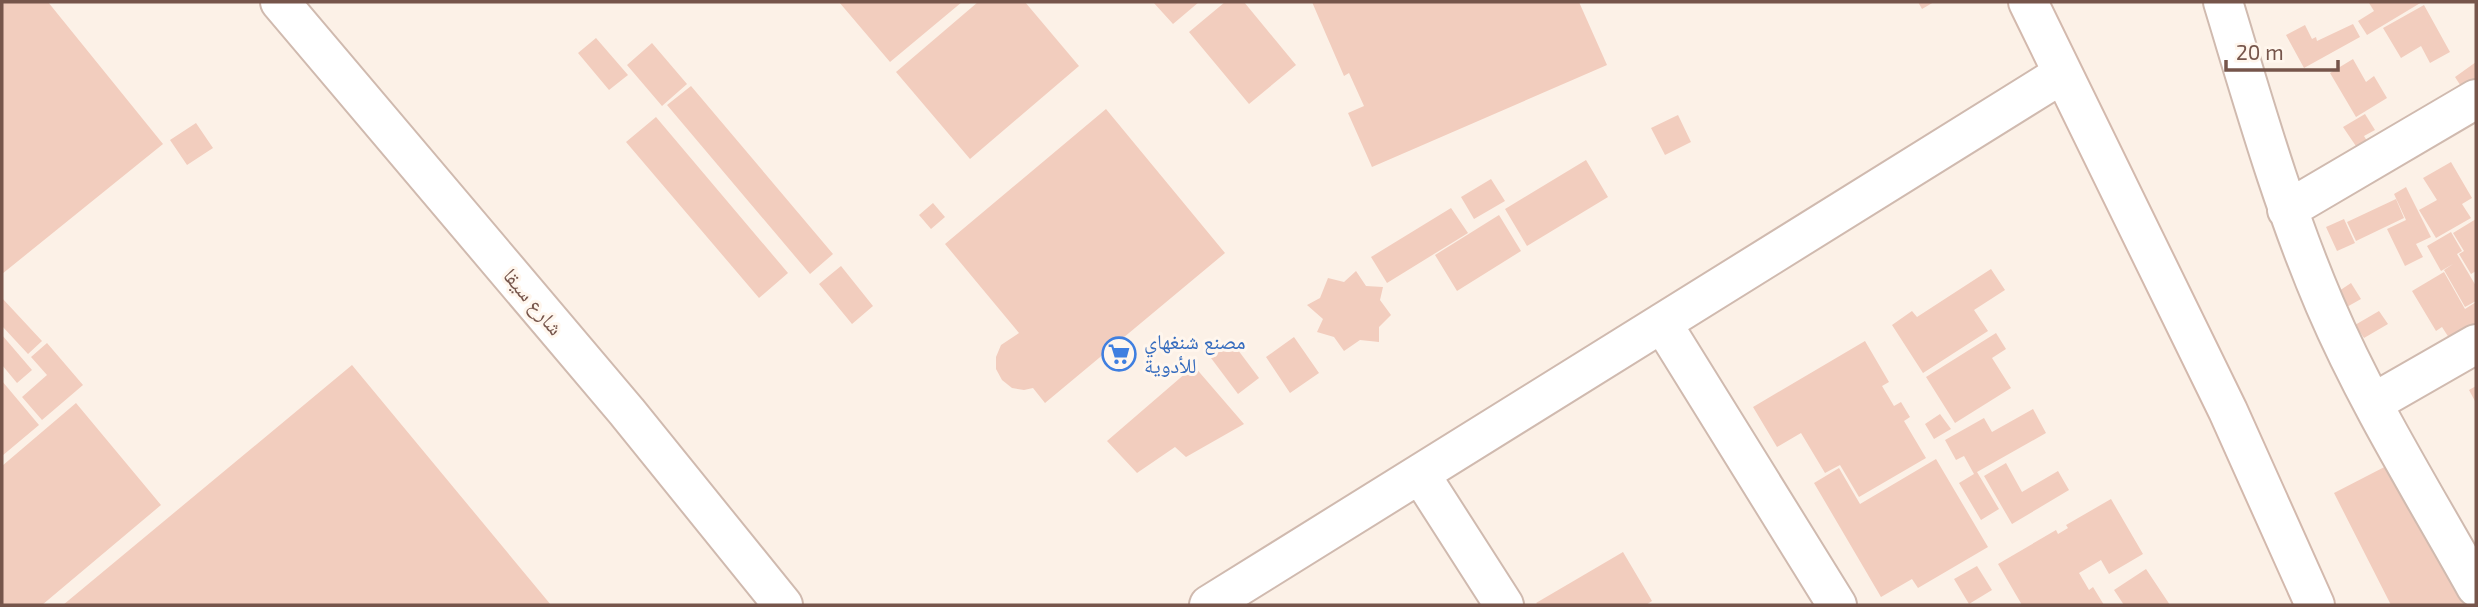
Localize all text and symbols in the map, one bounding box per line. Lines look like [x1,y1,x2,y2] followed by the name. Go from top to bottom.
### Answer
[2226,28,2338,72] scale bar
[2236,39,2284,64] text: 20 m
[498,263,569,341] street label: شارع سيقا
[1144,328,1246,377] place label: مصنع شنغهاي للأدوية
[1100,335,1138,373] supermarket icon: مصنع شنغهاي للأدوية

